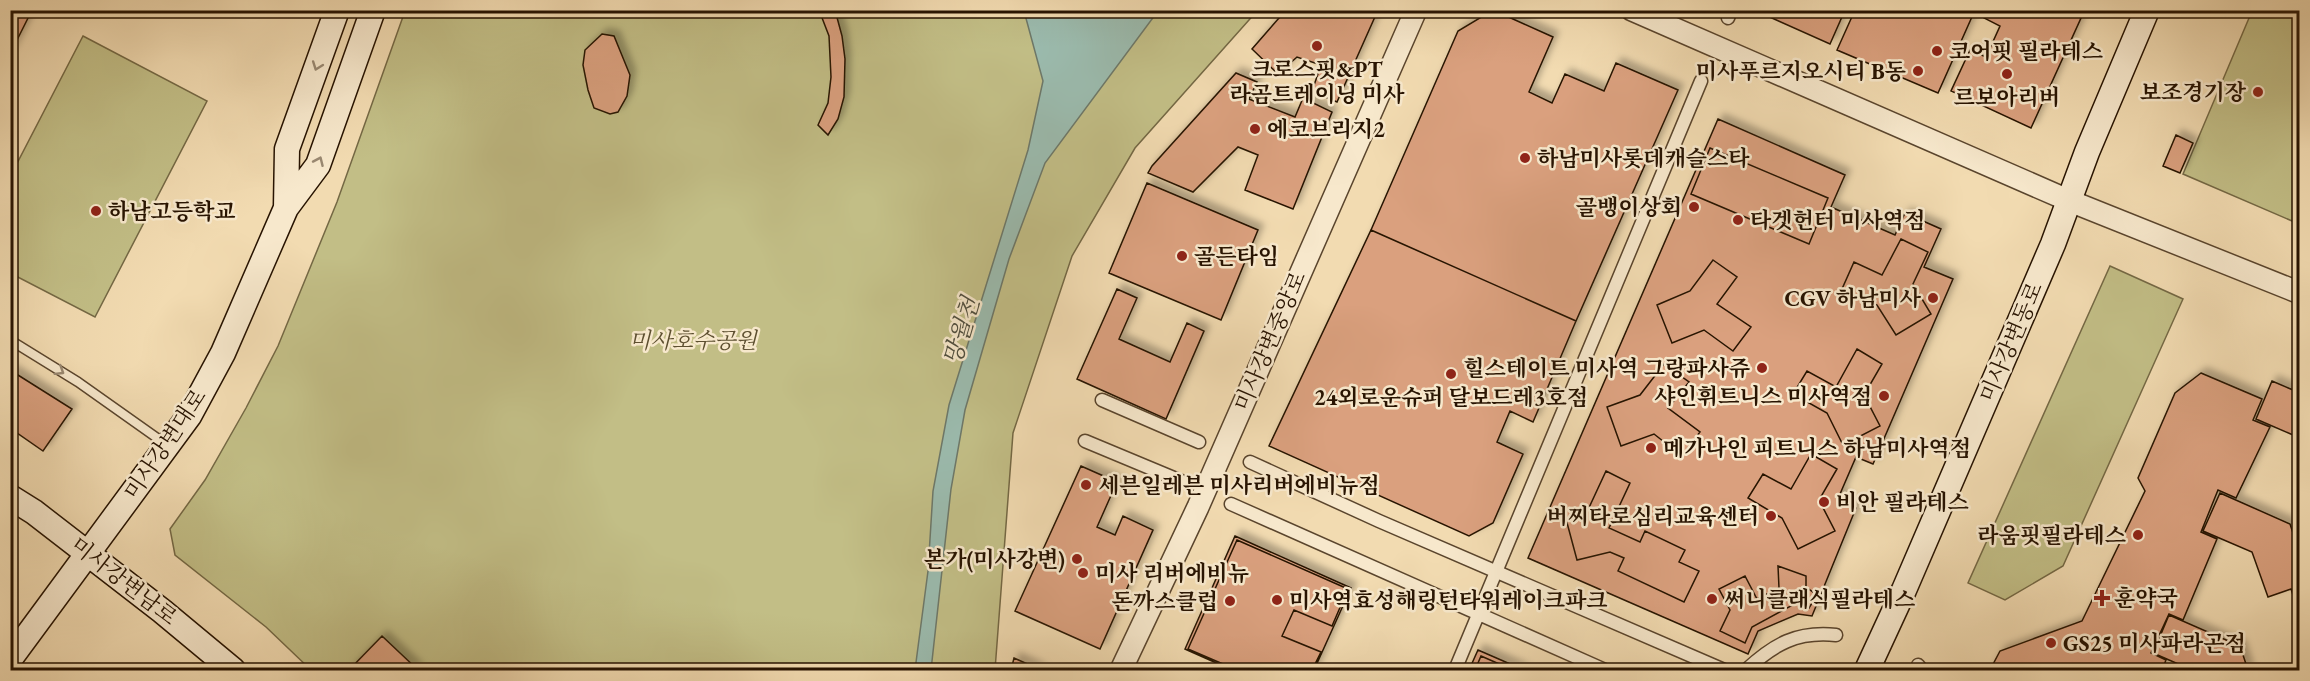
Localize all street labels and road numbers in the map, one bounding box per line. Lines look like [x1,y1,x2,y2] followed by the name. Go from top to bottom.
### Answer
[1228,267,1312,415] street label: 미사강변중앙로
[1973,278,2049,406] street label: 미사강변동로
[117,383,213,505] street label: 미사강변대로
[65,530,183,632] street label: 미사강변남로

